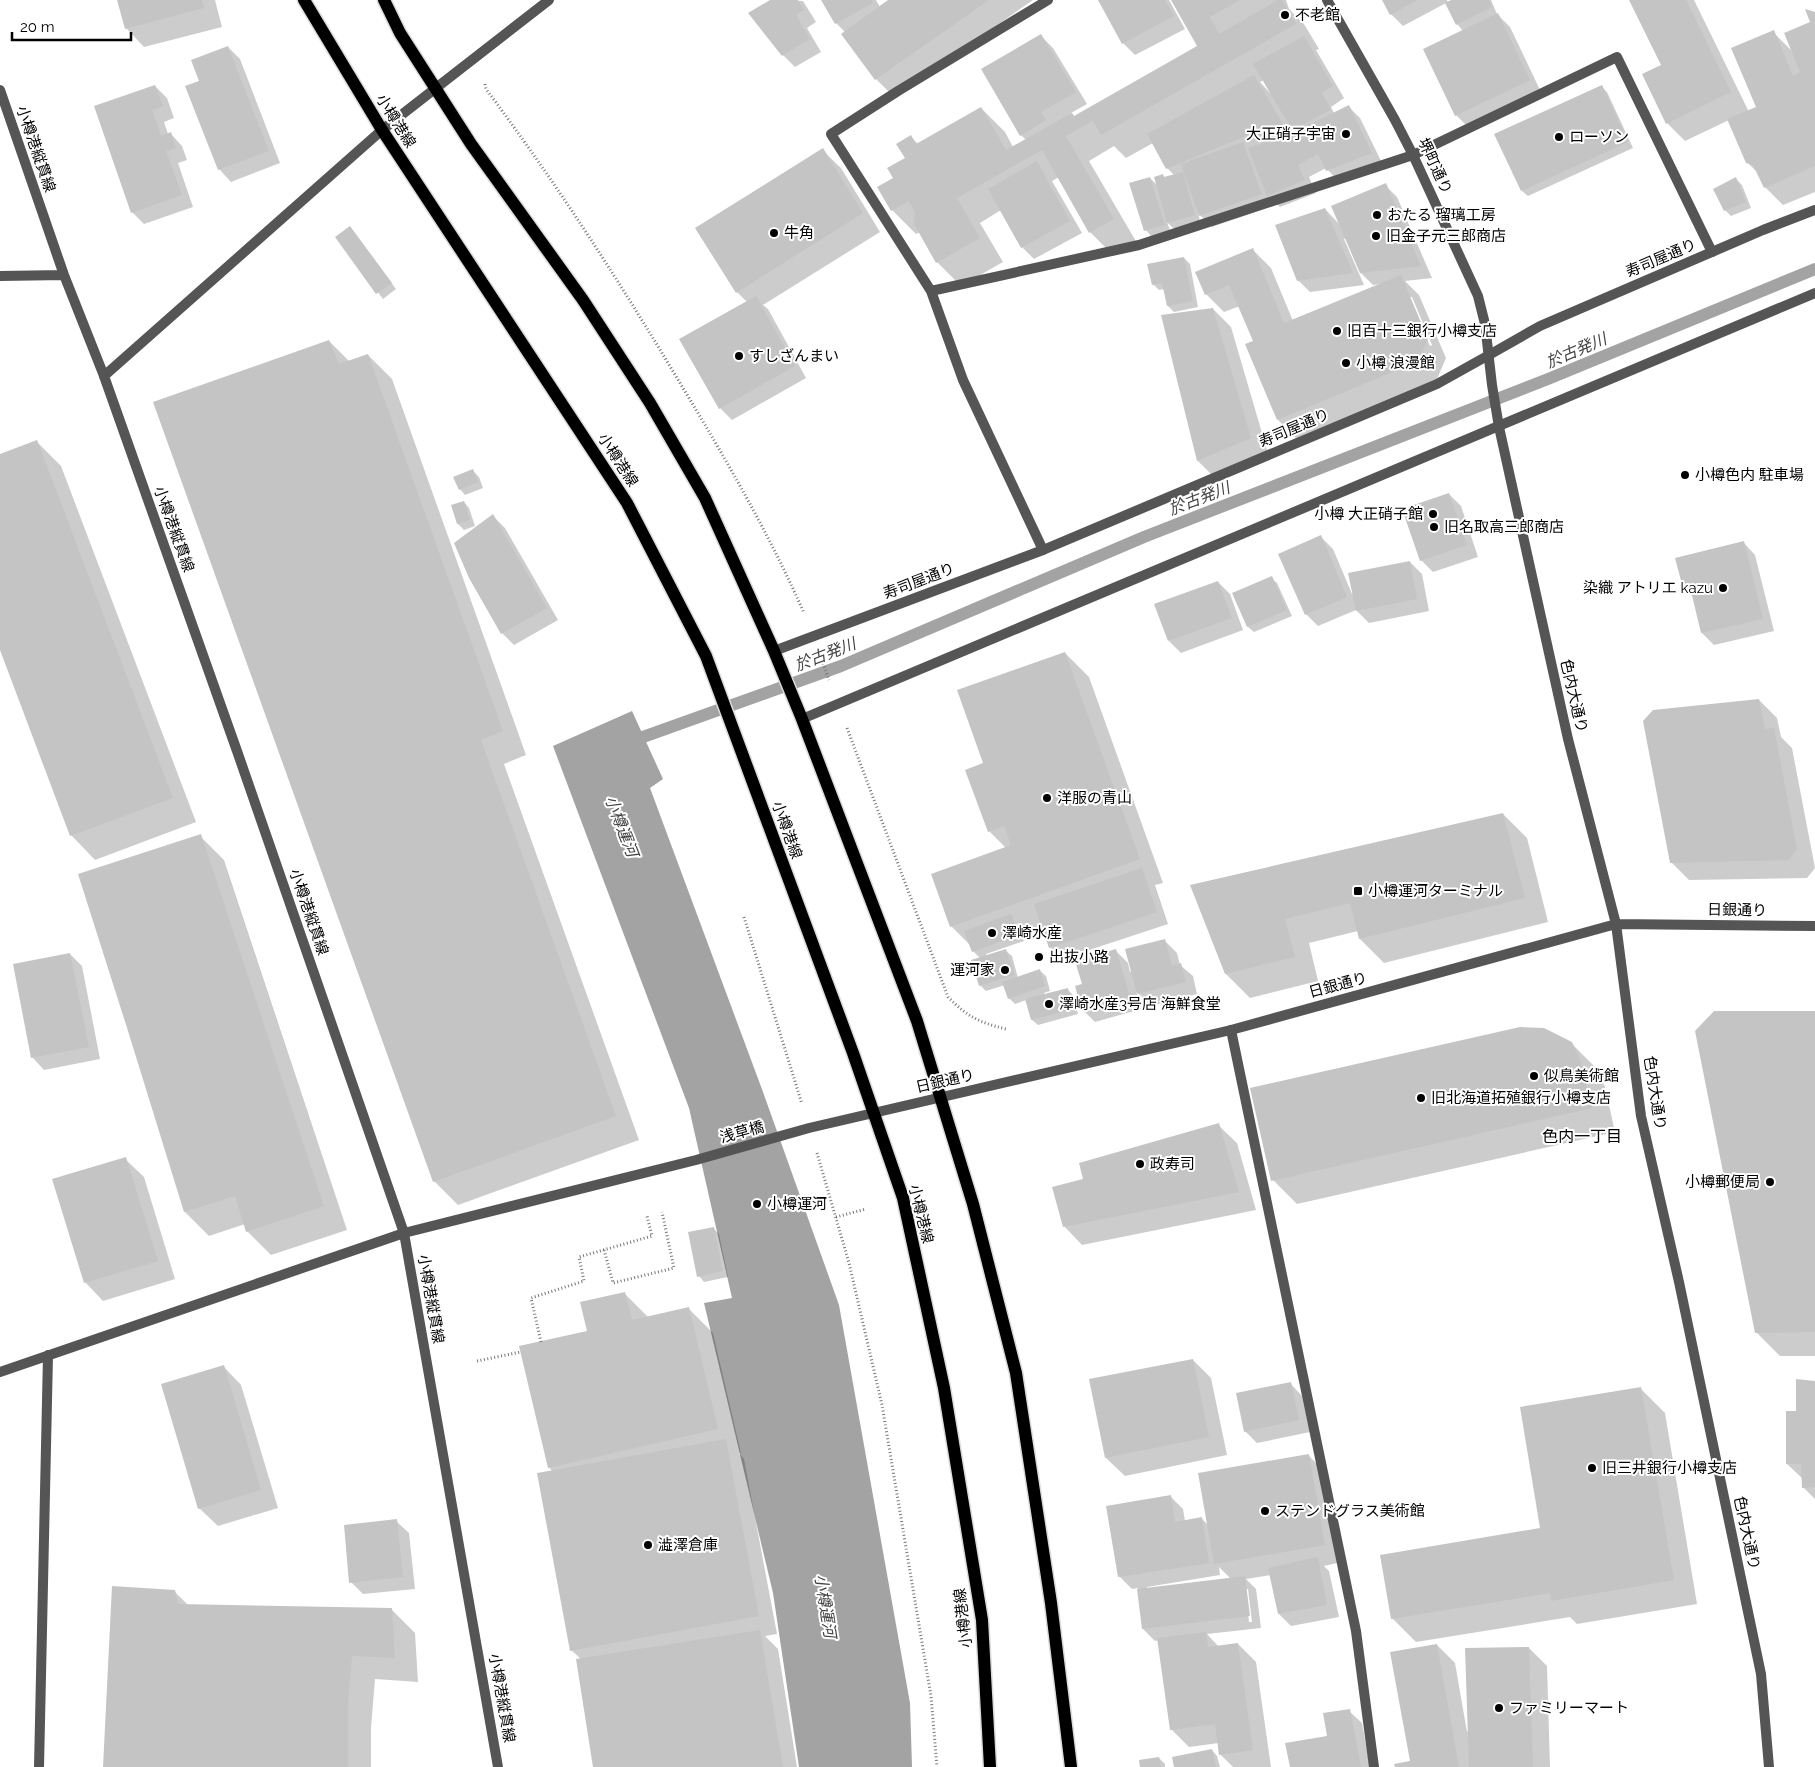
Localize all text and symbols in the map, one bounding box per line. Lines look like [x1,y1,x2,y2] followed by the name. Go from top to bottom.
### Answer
[1295,6,1340,24] place label: 不老館
[1279,9,1291,21] marker: 不老館
[12,10,131,42] scale bar
[20,18,55,36] text: 20 m
[372,91,420,151] street label: 小樽港線
[13,104,59,194] street label: 小樽港縦貫線
[1246,125,1336,143] place label: 大正硝子宇宙
[1340,128,1352,140] marker: 大正硝子宇宙
[1569,128,1629,146] place label: ローソン
[1553,131,1565,143] marker: ローソン
[1414,135,1456,197] street label: 堺町通り
[1387,206,1496,224] place label: おたる 瑠璃工房
[1371,209,1383,221] marker: おたる 瑠璃工房
[784,224,814,242] place label: 牛角
[768,227,780,239] marker: 牛角
[1386,227,1506,245] place label: 旧金子元三郎商店
[1370,230,1382,242] marker: 旧金子元三郎商店
[1623,235,1699,281] street label: 寿司屋通り
[1347,322,1497,340] place label: 旧百十三銀行小樽支店
[1331,325,1343,337] marker: 旧百十三銀行小樽支店
[1543,328,1611,372] water label: 於古発川
[749,347,839,365] place label: すしざんまい
[733,350,745,362] marker: すしざんまい
[1356,354,1435,372] place label: 小樽 浪漫館
[1340,357,1352,369] marker: 小樽 浪漫館
[1256,405,1332,451] street label: 寿司屋通り
[594,430,642,490] street label: 小樽港線
[1695,466,1804,484] place label: 小樽色内 駐車場
[1679,469,1691,481] marker: 小樽色内 駐車場
[1166,477,1234,519] water label: 於古発川
[150,484,198,574] street label: 小樽港縦貫線
[1314,505,1423,523] place label: 小樽 大正硝子館
[1427,508,1439,520] marker: 小樽 大正硝子館
[1444,518,1564,536] place label: 旧名取高三郎商店
[1428,521,1440,533] marker: 旧名取高三郎商店
[881,559,957,603] street label: 寿司屋通り
[1583,579,1713,597] place label: 染織 アトリエ kazu
[1717,582,1729,594] marker: 染織 アトリエ kazu
[792,633,860,675] water label: 於古発川
[1557,657,1591,735] street label: 色内大通り
[1057,789,1132,807] place label: 洋服の青山
[1041,792,1053,804] marker: 洋服の青山
[601,793,643,862] water label: 小樽運河
[768,799,806,861] street label: 小樽港線
[286,867,332,957] street label: 小樽港縦貫線
[1368,882,1503,900] place label: 小樽運河ターミナル
[1352,885,1364,897] marker: 小樽運河ターミナル
[1707,900,1767,920] street label: 日銀通り
[1002,924,1062,942] place label: 澤崎水産
[986,927,998,939] marker: 澤崎水産
[1049,948,1109,966] place label: 出抜小路
[1033,951,1045,963] marker: 出抜小路
[950,961,995,979] place label: 運河家
[999,964,1011,976] marker: 運河家
[1307,969,1369,1001] street label: 日銀通り
[1059,995,1221,1013] place label: 澤崎水産3号店 海鮮食堂
[1043,998,1055,1010] marker: 澤崎水産3号店 海鮮食堂
[1640,1055,1670,1131] street label: 色内大通り
[914,1065,976,1097] street label: 日銀通り
[1544,1067,1619,1085] place label: 似鳥美術館
[1528,1070,1540,1082] marker: 似鳥美術館
[1431,1089,1611,1107] place label: 旧北海道拓殖銀行小樽支店
[1415,1092,1427,1104] marker: 旧北海道拓殖銀行小樽支店
[718,1117,766,1147] street label: 浅草橋
[1542,1127,1622,1146] district label: 色内一丁目
[1150,1155,1195,1173] place label: 政寿司
[1134,1158,1146,1170] marker: 政寿司
[1685,1173,1760,1191] place label: 小樽郵便局
[1764,1176,1776,1188] marker: 小樽郵便局
[905,1183,937,1245] street label: 小樽港線
[767,1195,827,1213] place label: 小樽運河
[751,1198,763,1210] marker: 小樽運河
[414,1253,448,1345] street label: 小樽港縦貫線
[1602,1459,1737,1477] place label: 旧三井銀行小樽支店
[1586,1462,1598,1474] marker: 旧三井銀行小樽支店
[1730,1494,1764,1572] street label: 色内大通り
[1275,1502,1425,1520] place label: ステンドグラス美術館
[1259,1505,1271,1517] marker: ステンドグラス美術館
[658,1536,718,1554] place label: 澁澤倉庫
[642,1539,654,1551] marker: 澁澤倉庫
[811,1573,840,1642] water label: 小樽運河
[950,1587,976,1649] street label: 小樽港線
[485,1652,519,1744] street label: 小樽港縦貫線
[1509,1699,1629,1717] place label: ファミリーマート
[1493,1702,1505,1714] marker: ファミリーマート

